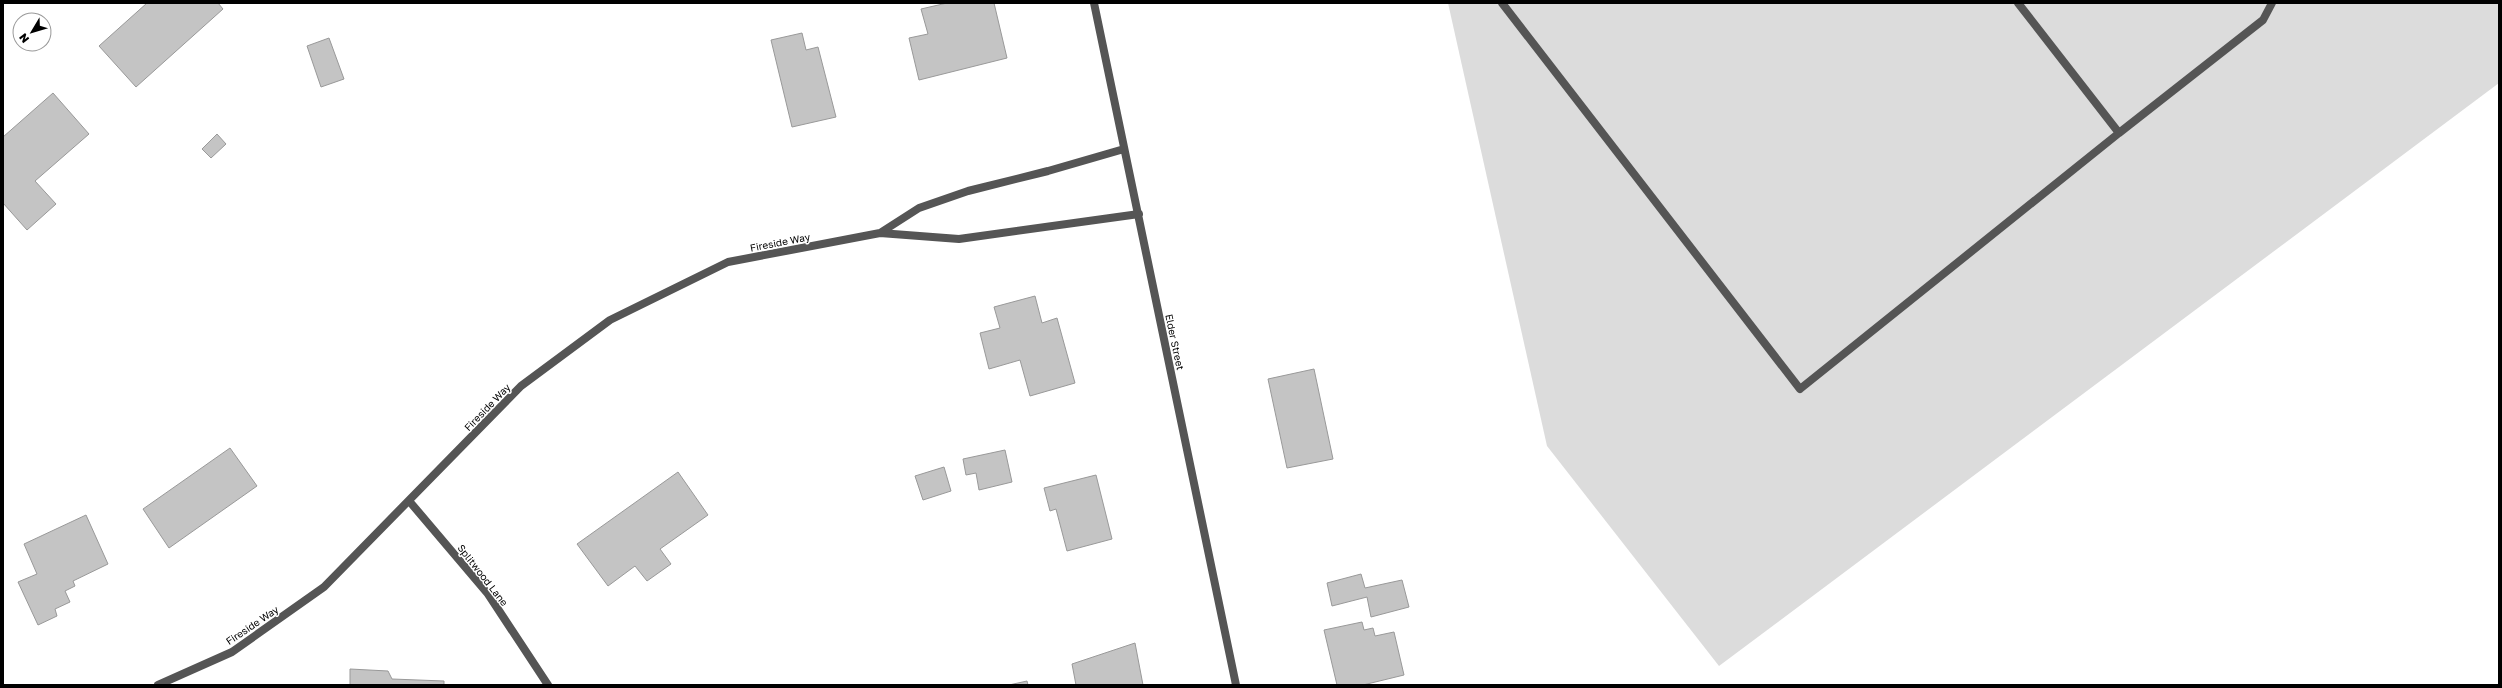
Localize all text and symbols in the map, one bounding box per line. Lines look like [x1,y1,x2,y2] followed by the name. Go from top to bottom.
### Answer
[12,12,52,52] north arrow
[16,31,31,46] text: N
[749,230,811,254] street label: Fireside Way
[1163,313,1187,371] street label: Elder Street
[462,381,513,433] street label: Fireside Way
[455,542,511,608] street label: Splitwood Lane
[223,603,281,647] street label: Fireside Way

